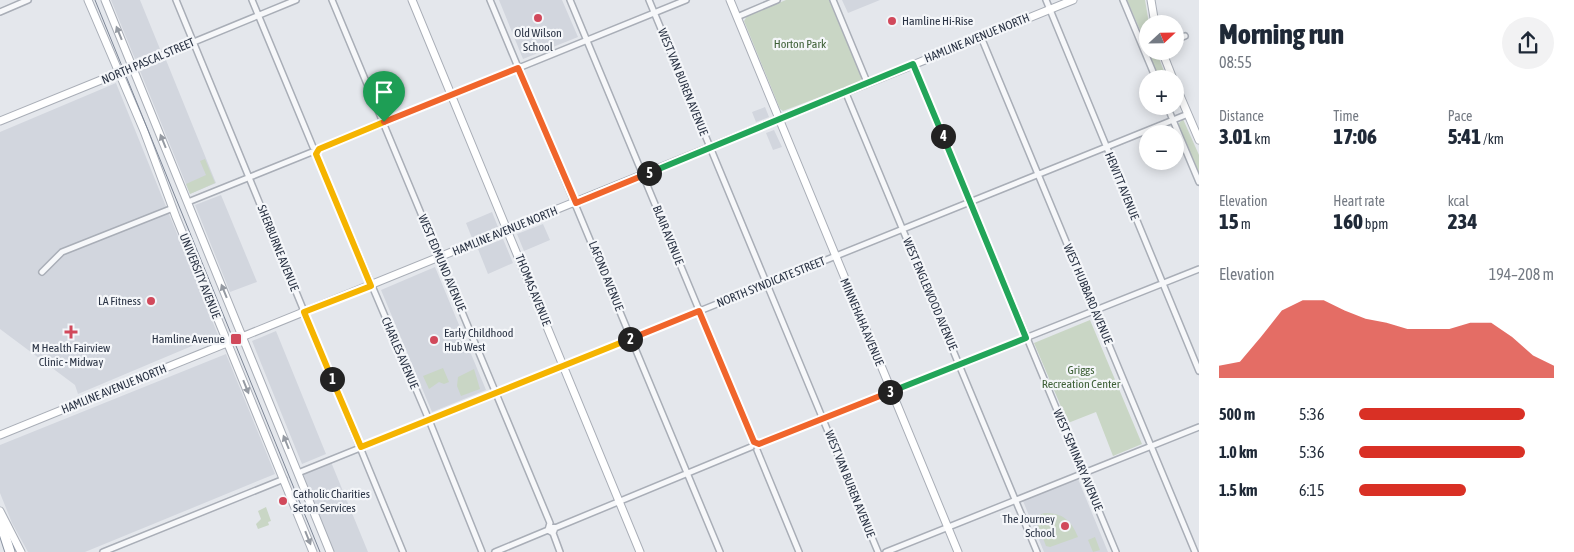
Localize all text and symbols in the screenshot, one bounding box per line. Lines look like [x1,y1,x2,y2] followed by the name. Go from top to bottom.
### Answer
[922,10,1032,66] street label: HAMLINE AVENUE NORTH
[532,12,544,24] marker: Old Wilson School
[902,14,973,28] place label: Hamline Hi-Rise
[886,15,898,27] marker: Hamline Hi-Rise
[1139,15,1184,60] north arrow
[1139,15,1184,170] map controls
[1502,17,1554,69] button: share
[1219,18,1344,50] text: Morning run
[115,26,122,41] one-way arrow
[514,26,562,54] place label: Old Wilson School
[655,26,711,138] street label: WEST VAN BUREN AVENUE
[99,35,197,87] street label: NORTH PASCAL STREET
[774,37,827,51] park label: Horton Park
[1219,53,1252,71] text: 08:55
[1139,70,1184,115] button: +
[363,71,405,122] pin
[370,78,398,106] icon: arrive
[1219,108,1264,124] text: Distance
[1333,108,1359,124] text: Time
[1448,108,1472,124] text: Pace
[930,124,956,148] pin: 4
[1219,124,1252,148] text: 3.01
[1333,124,1377,148] text: 17:06
[1448,124,1481,148] text: 5:41
[1139,125,1184,170] button: −
[940,128,947,144] text: 4
[1252,131,1271,147] text: km
[1481,131,1504,147] text: /km
[158,134,166,148] one-way arrow
[1102,150,1142,222] street label: HEWITT AVENUE
[636,160,662,186] pin: 5
[646,165,653,181] text: 5
[1219,193,1268,209] text: Elevation
[1333,193,1385,209] text: Heart rate
[1448,193,1469,209] text: kcal
[254,203,302,293] street label: SHERBURNE AVENUE
[450,203,560,259] street label: HAMLINE AVENUE NORTH
[650,203,686,267] street label: BLAIR AVENUE
[1219,209,1239,233] text: 15
[1333,209,1363,233] text: 160
[1448,209,1477,233] text: 234
[415,212,469,314] street label: WEST EDMUND AVENUE
[1239,216,1251,232] text: m
[1363,216,1388,232] text: bpm
[177,231,223,321] street label: UNIVERSITY AVENUE
[900,236,960,352] street label: WEST ENGLEWOOD AVENUE
[586,239,626,313] street label: LAFOND AVENUE
[1061,242,1115,346] street label: WEST HUBBARD AVENUE
[512,252,554,328] street label: THOMAS AVENUE
[715,254,828,310] street label: NORTH SYNDICATE STREET
[1219,265,1274,283] text: Elevation
[1489,265,1554,283] text: 194–208 m
[837,276,887,368] street label: MINNEHAHA AVENUE
[220,284,228,299] one-way arrow
[98,294,141,308] place label: LA Fitness
[145,295,157,307] marker: LA Fitness
[379,315,421,391] street label: CHARLES AVENUE
[64,325,78,339] marker: M Health Fairview Clinic - Midway
[444,326,513,354] place label: Early Childhood Hub West
[618,326,642,352] pin: 2
[627,331,634,347] text: 2
[152,332,225,346] place label: Hamline Avenue
[229,332,243,346] marker: Hamline Avenue
[428,334,440,346] marker: Early Childhood Hub West
[32,341,110,369] place label: M Health Fairview Clinic - Midway
[59,361,169,417] street label: HAMLINE AVENUE NORTH
[1042,363,1121,391] park label: Griggs Recreation Center
[320,366,344,392] pin: 1
[329,371,336,387] text: 1
[243,380,250,395] one-way arrow
[878,380,902,404] pin: 3
[887,384,894,400] text: 3
[1219,405,1255,423] text: 500 m
[1299,405,1324,423] text: 5:36
[1050,407,1106,513] street label: WEST SEMINARY AVENUE
[822,428,878,540] street label: WEST VAN BUREN AVENUE
[281,435,289,449] one-way arrow
[1219,443,1258,461] text: 1.0 km
[1299,443,1324,461] text: 5:36
[1219,481,1258,499] text: 1.5 km
[1299,481,1324,499] text: 6:15
[293,487,370,515] place label: Catholic Charities Seton Services
[277,495,289,507] marker: Catholic Charities Seton Services
[1002,512,1056,540] place label: The Journey School
[1059,520,1071,532] marker: The Journey School
[304,531,312,545] one-way arrow

